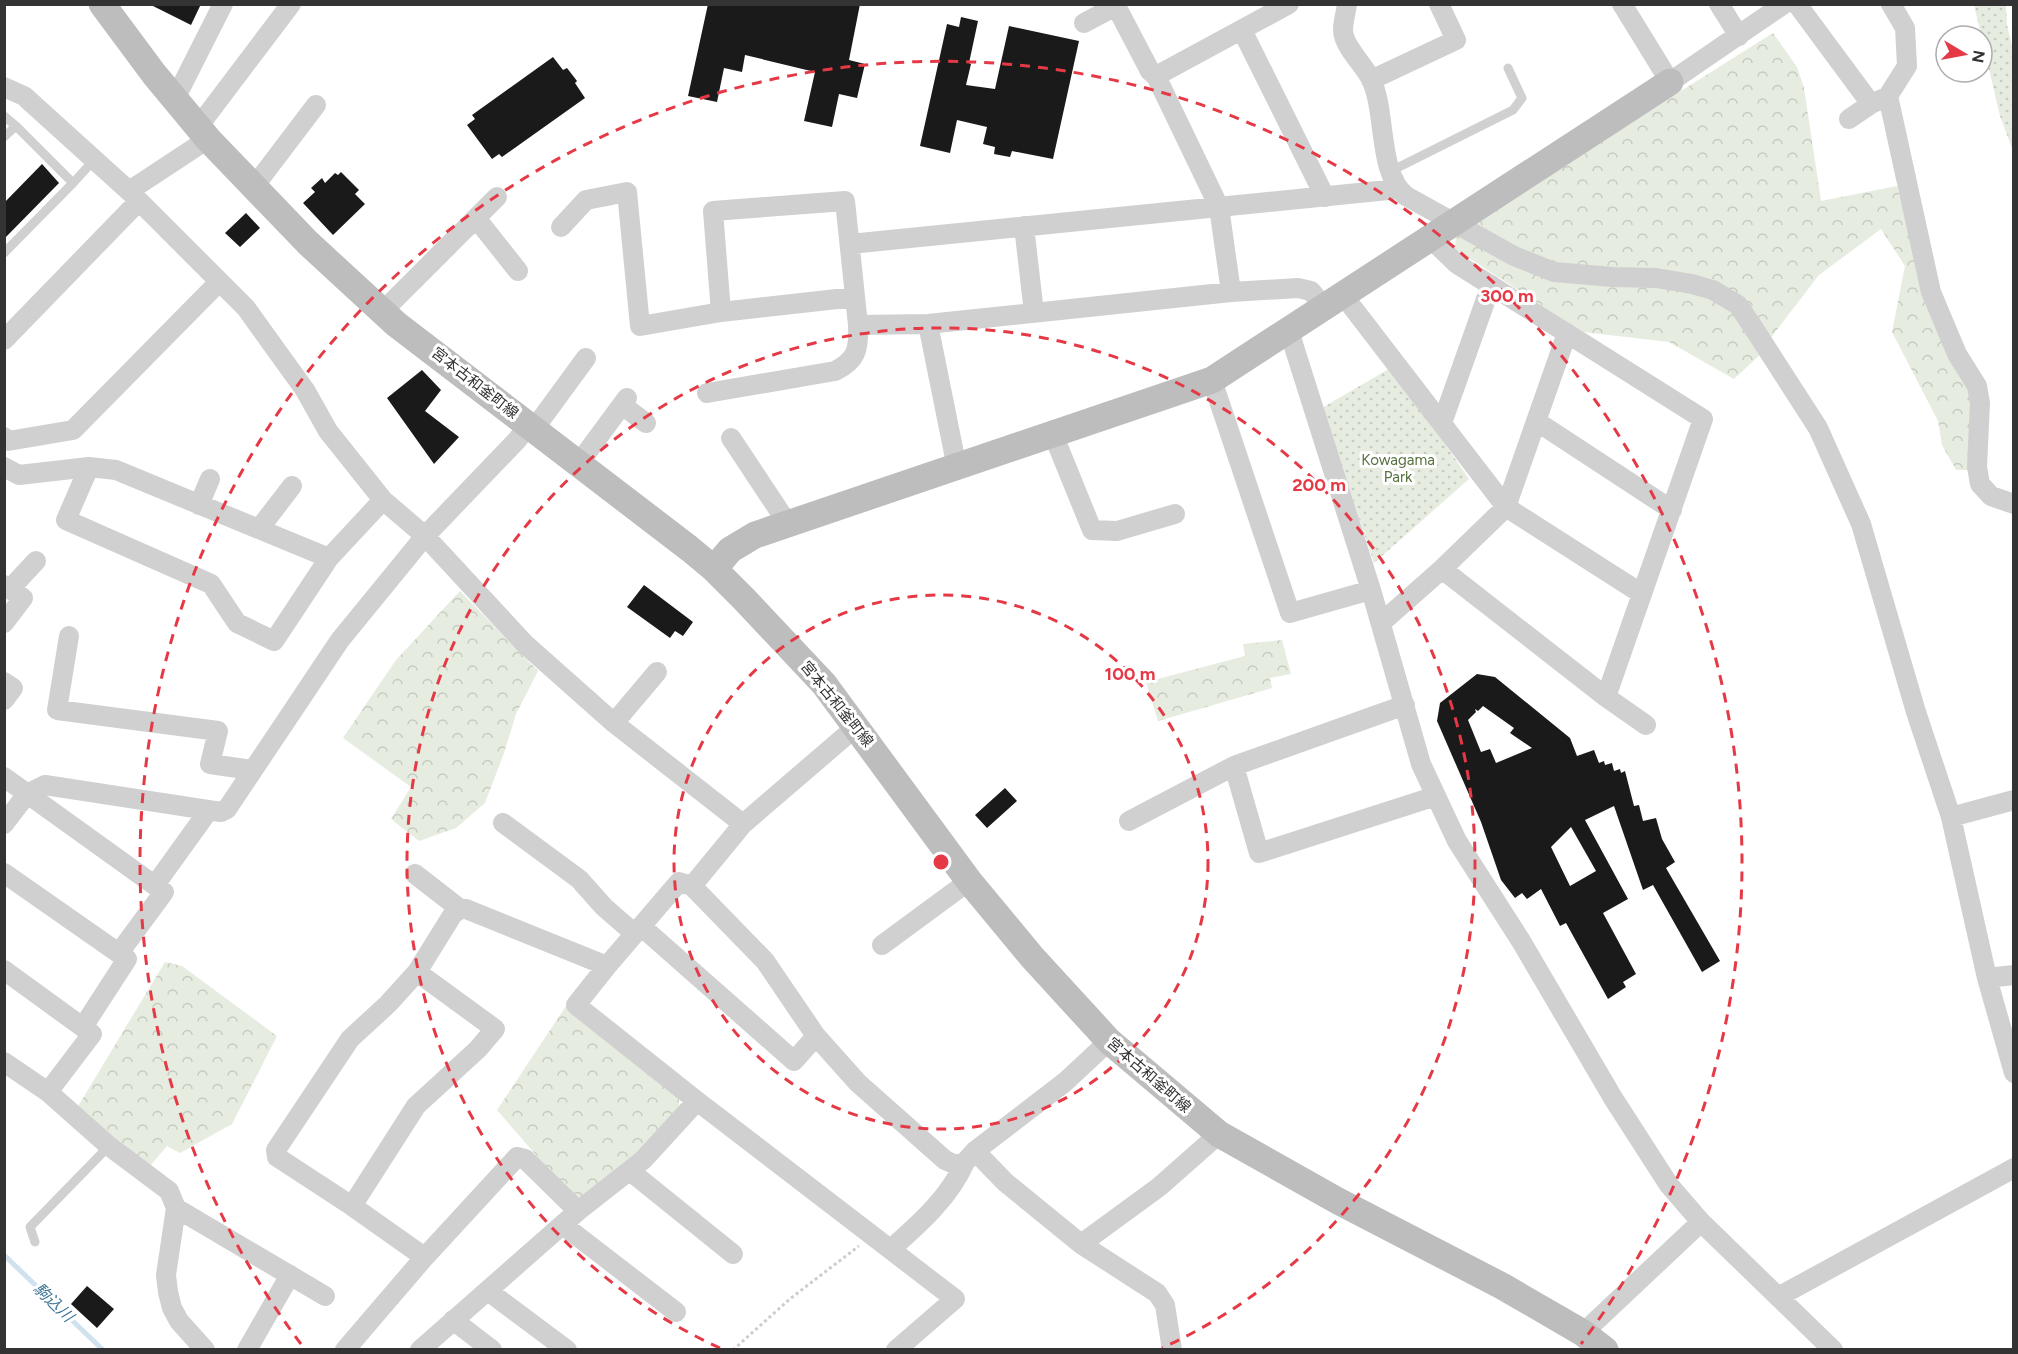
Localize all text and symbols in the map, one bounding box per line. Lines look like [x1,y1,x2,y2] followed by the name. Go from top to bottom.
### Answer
[1934,24,1994,84] north arrow
[1968,49,1989,64] text: N
[1480,285,1534,307] text: 300 m
[428,344,522,422] street label: 宮本古和釜町線
[1361,451,1435,486] park label: Kowagama Park
[1292,474,1346,496] text: 200 m
[797,658,877,750] street label: 宮本古和釜町線
[1105,663,1155,685] text: 100 m
[931,852,951,872] centre of rings
[1103,1034,1195,1116] street label: 宮本古和釜町線
[30,1279,79,1327] water label: 駒込川

